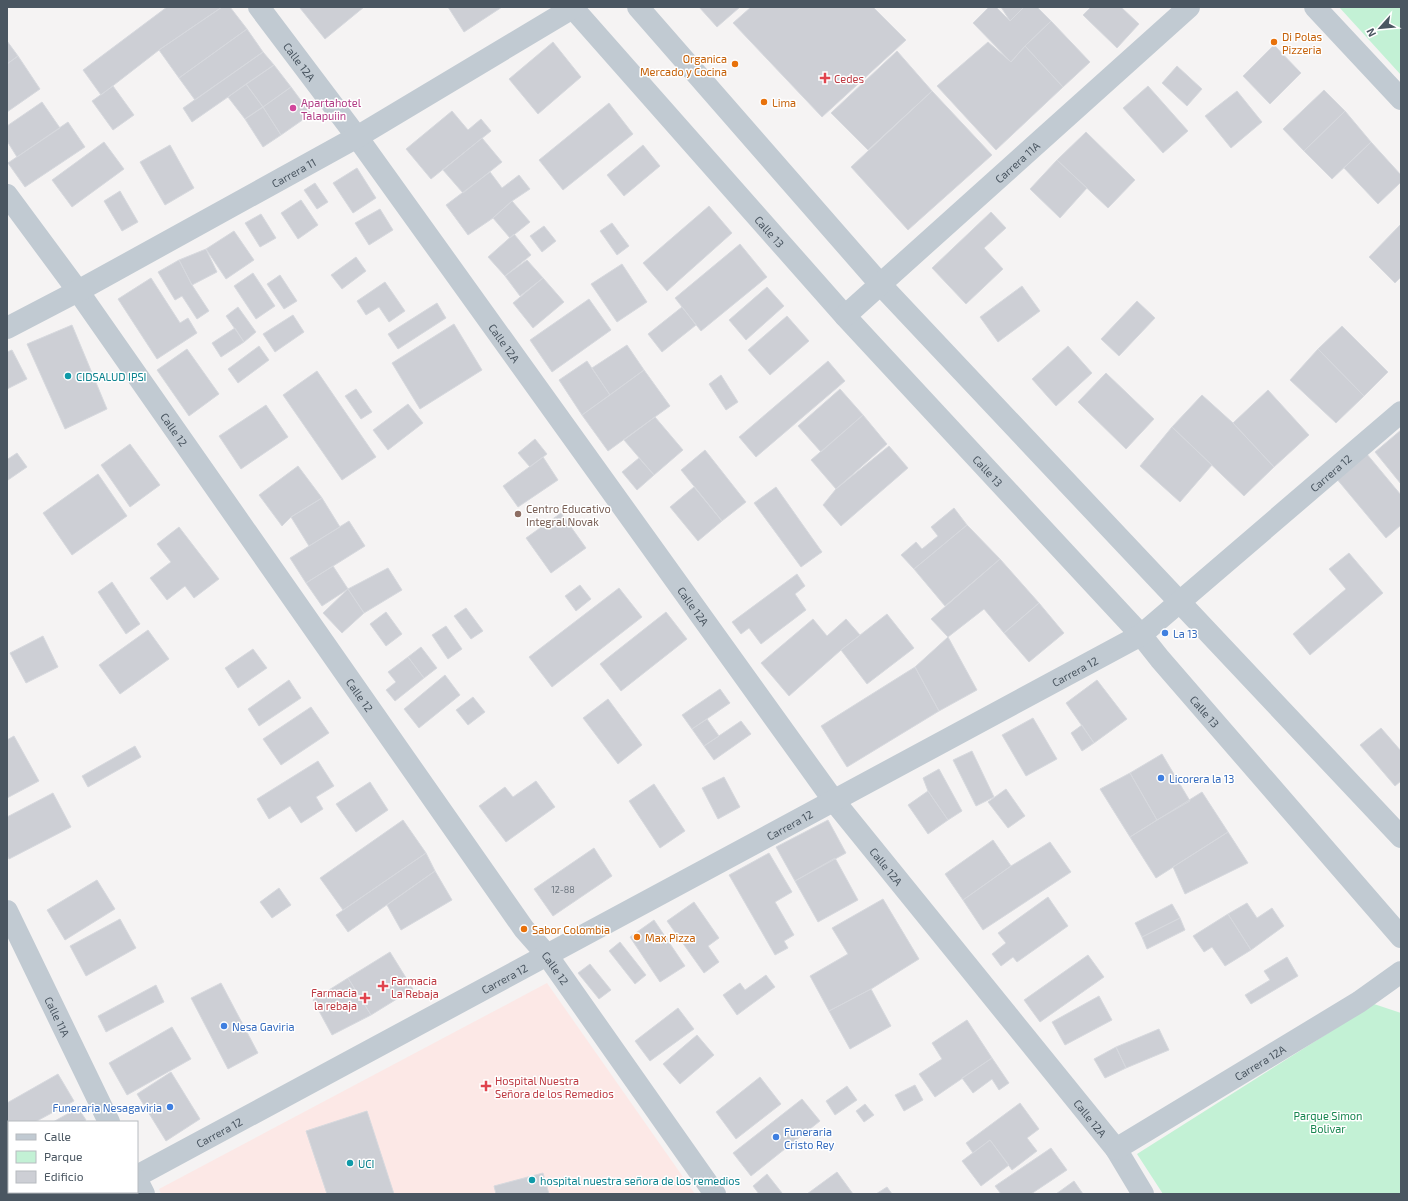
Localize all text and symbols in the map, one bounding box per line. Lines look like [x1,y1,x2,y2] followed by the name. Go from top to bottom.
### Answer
[1360,8,1400,48] north arrow
[1363,26,1378,39] text: N
[1282,30,1322,56] place label: Di Polas Pizzeria
[1269,37,1279,47] marker: Di Polas Pizzeria
[281,40,319,83] street label: Calle 12A
[640,52,727,78] place label: Organica Mercado y Cocina
[730,59,740,69] marker: Organica Mercado y Cocina
[819,72,831,84] marker: Cedes
[834,72,864,85] place label: Cedes
[301,96,362,122] place label: Apartahotel Talapuiin
[772,96,796,109] place label: Lima
[759,97,769,107] marker: Lima
[288,103,298,113] marker: Apartahotel Talapuiin
[992,138,1042,185] street label: Carrera 11A
[269,155,318,190] street label: Carrera 11
[753,213,787,250] street label: Calle 13
[486,321,523,365] street label: Calle 12A
[76,370,146,383] place label: CIDSALUD IPSI
[63,371,73,381] marker: CIDSALUD IPSI
[158,410,191,448] street label: Calle 12
[1307,451,1354,494] street label: Carrera 12
[971,452,1006,489] street label: Calle 13
[526,502,611,528] place label: Centro Educativo Integral Novak
[513,509,523,519] marker: Centro Educativo Integral Novak
[675,584,712,628] street label: Calle 12A
[1173,627,1198,640] place label: La 13
[1160,628,1170,638] marker: La 13
[1049,653,1100,688] street label: Carrera 12
[344,675,376,714] street label: Calle 12
[1188,693,1222,730] street label: Calle 13
[1169,772,1234,785] place label: Licorera la 13
[1156,773,1166,783] marker: Licorera la 13
[764,807,815,842] street label: Carrera 12
[868,845,906,888] street label: Calle 12A
[551,884,575,895] house number: 12-88
[532,923,610,936] place label: Sabor Colombia
[519,924,529,934] marker: Sabor Colombia
[645,931,695,944] place label: Max Pizza
[632,932,642,942] marker: Max Pizza
[540,948,572,987] street label: Calle 12
[479,961,529,996] street label: Carrera 12
[391,974,439,1001] place label: Farmacia La Rebaja
[378,981,388,991] marker: Farmacia La Rebaja
[311,986,357,1013] place label: Farmacia la rebaja
[360,993,370,1003] marker: Farmacia la rebaja
[43,994,73,1039] street label: Calle 11A
[232,1020,294,1033] place label: Nesa Gaviria
[219,1021,229,1031] marker: Nesa Gaviria
[1232,1042,1288,1082] street label: Carrera 12A
[495,1074,614,1100] place label: Hospital Nuestra Señora de los Remedios
[480,1080,492,1092] marker: Hospital Nuestra Señora de los Remedios
[1072,1096,1110,1139] street label: Calle 12A
[52,1101,162,1114] place label: Funeraria Nesagaviria
[165,1102,175,1112] marker: Funeraria Nesagaviria
[1294,1109,1362,1135] park label: Parque Simon Bolivar
[194,1114,244,1150] street label: Carrera 12
[8,1121,138,1193] legend
[784,1125,835,1151] place label: Funeraria Cristo Rey
[44,1129,71,1143] text: Calle
[771,1132,781,1142] marker: Funeraria Cristo Rey
[44,1149,82,1163] text: Parque
[358,1157,374,1170] place label: UCI
[345,1158,355,1168] marker: UCI
[44,1169,84,1183] text: Edificio
[540,1174,741,1187] place label: hospital nuestra señora de los remedios
[527,1175,537,1185] marker: hospital nuestra señora de los remedios

